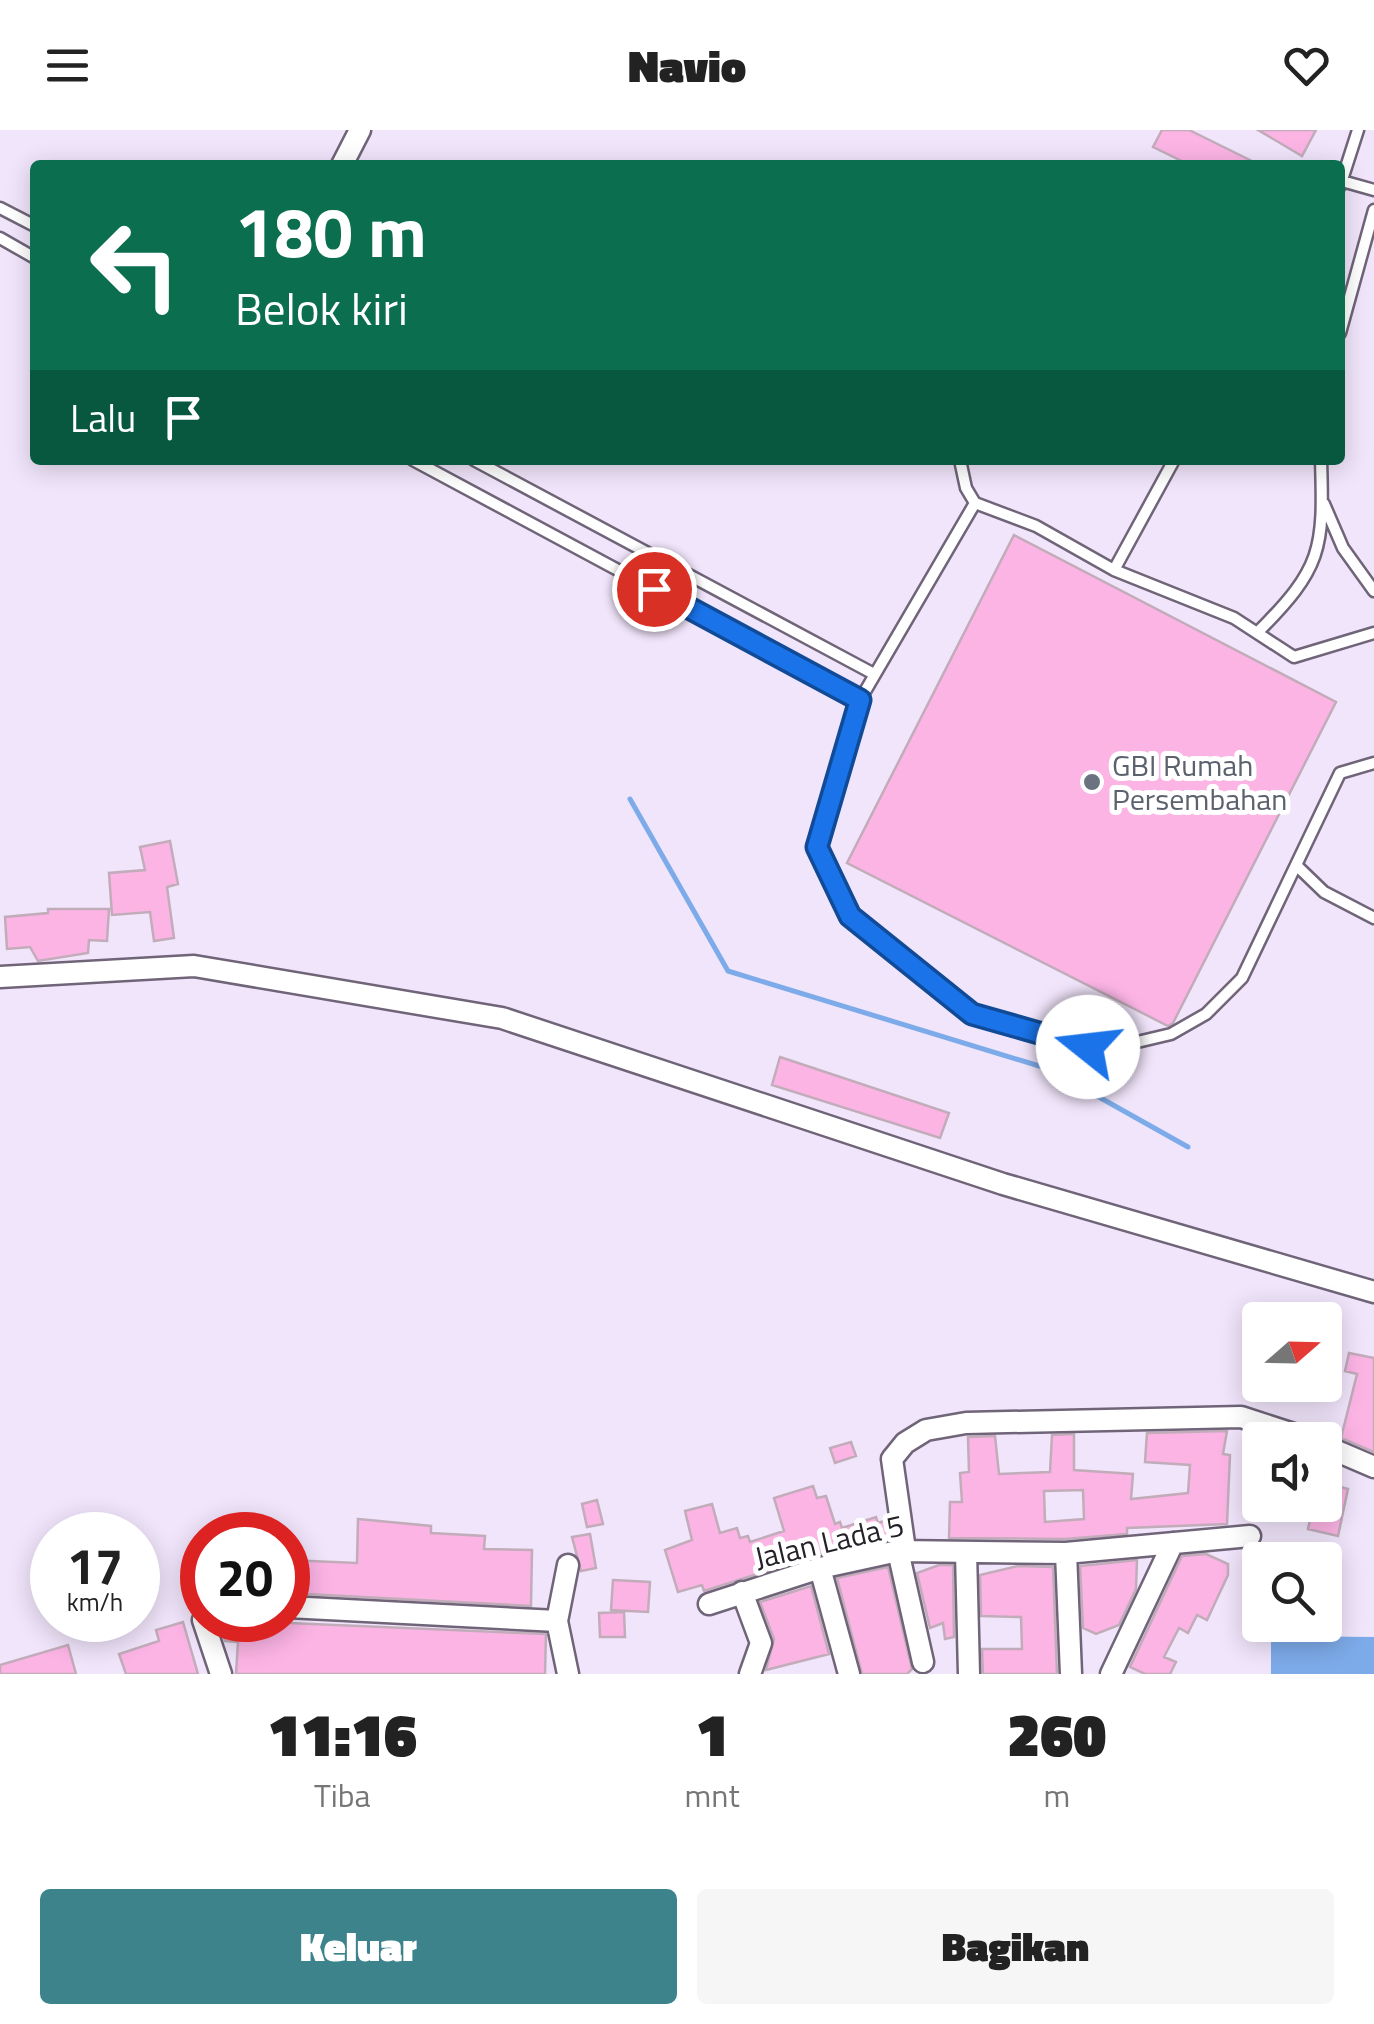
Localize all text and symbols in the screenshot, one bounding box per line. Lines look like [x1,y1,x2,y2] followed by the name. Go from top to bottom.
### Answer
[628,31,746,99] text: Navio
[40,38,95,93] icon: menu
[1279,38,1334,93] icon: heart
[235,178,427,284] text: 180 m
[70,200,200,330] icon: left
[235,274,408,342] text: Belok kiri
[70,389,136,447] text: Lalu
[156,390,211,445] icon: arrive
[612,547,697,632] pin
[627,562,682,617] icon: arrive
[1112,742,1287,822] place label: GBI Rumah Persembahan
[1081,771,1103,793] marker: GBI Rumah Persembahan
[1036,995,1140,1099] position arrow
[1242,1302,1342,1402] north arrow
[1242,1302,1342,1642] map controls
[1242,1422,1342,1522] button: sound
[750,1501,908,1581] street label: Jalan Lada 5
[180,1512,310,1642] speed limit sign: 20
[67,1527,123,1603] text: 17
[1242,1542,1342,1642] button: search
[67,1583,123,1621] text: km/h
[268,1688,417,1779] text: 11:16
[696,1688,729,1779] text: 1
[1007,1688,1106,1779] text: 260
[314,1771,371,1819] text: Tiba
[685,1771,740,1819] text: mnt
[1043,1771,1070,1819] text: m
[40,1889,677,2004] button: Keluar
[697,1889,1334,2004] button: Bagikan

